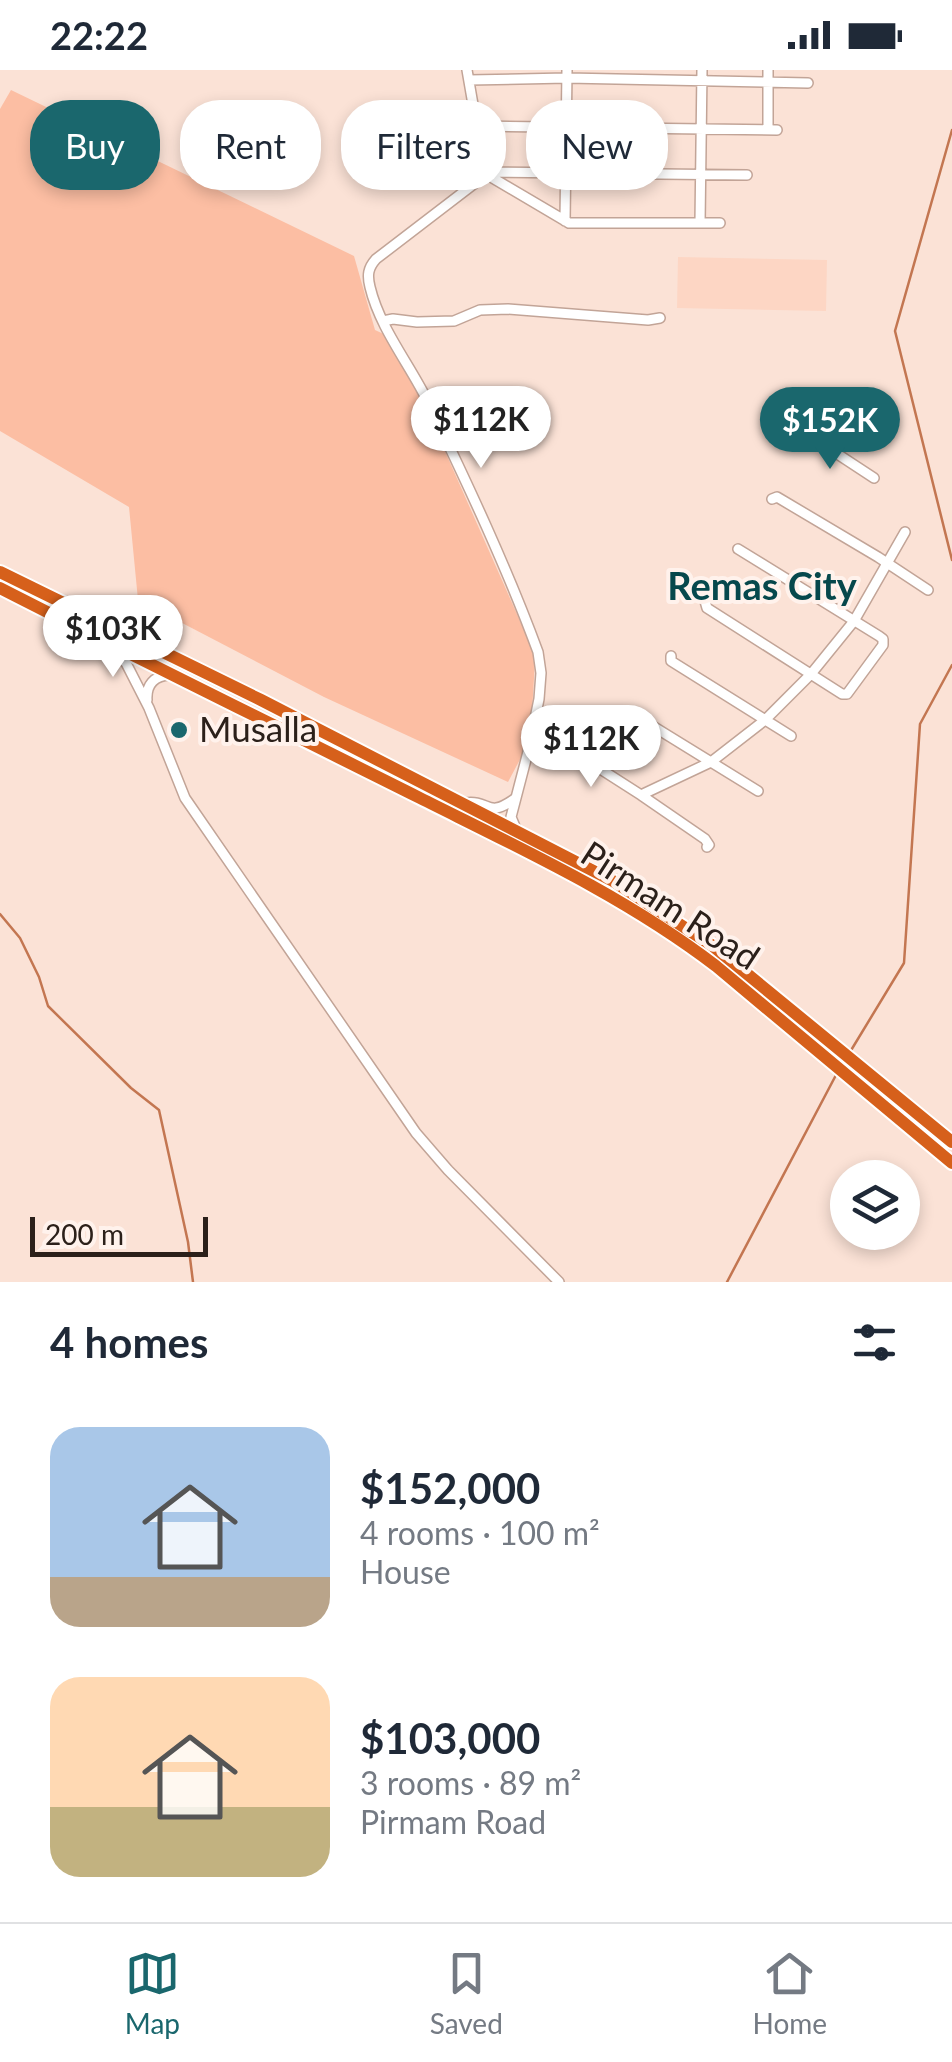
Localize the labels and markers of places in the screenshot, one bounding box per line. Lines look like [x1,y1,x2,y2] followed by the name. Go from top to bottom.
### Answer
[411,386,551,471] pin: $112K
[760,387,900,472] pin: $152K
[43,595,183,680] pin: $103K
[521,705,661,790] pin: $112K
[199,707,317,749] place label: Musalla
[168,719,190,741] marker: Musalla

